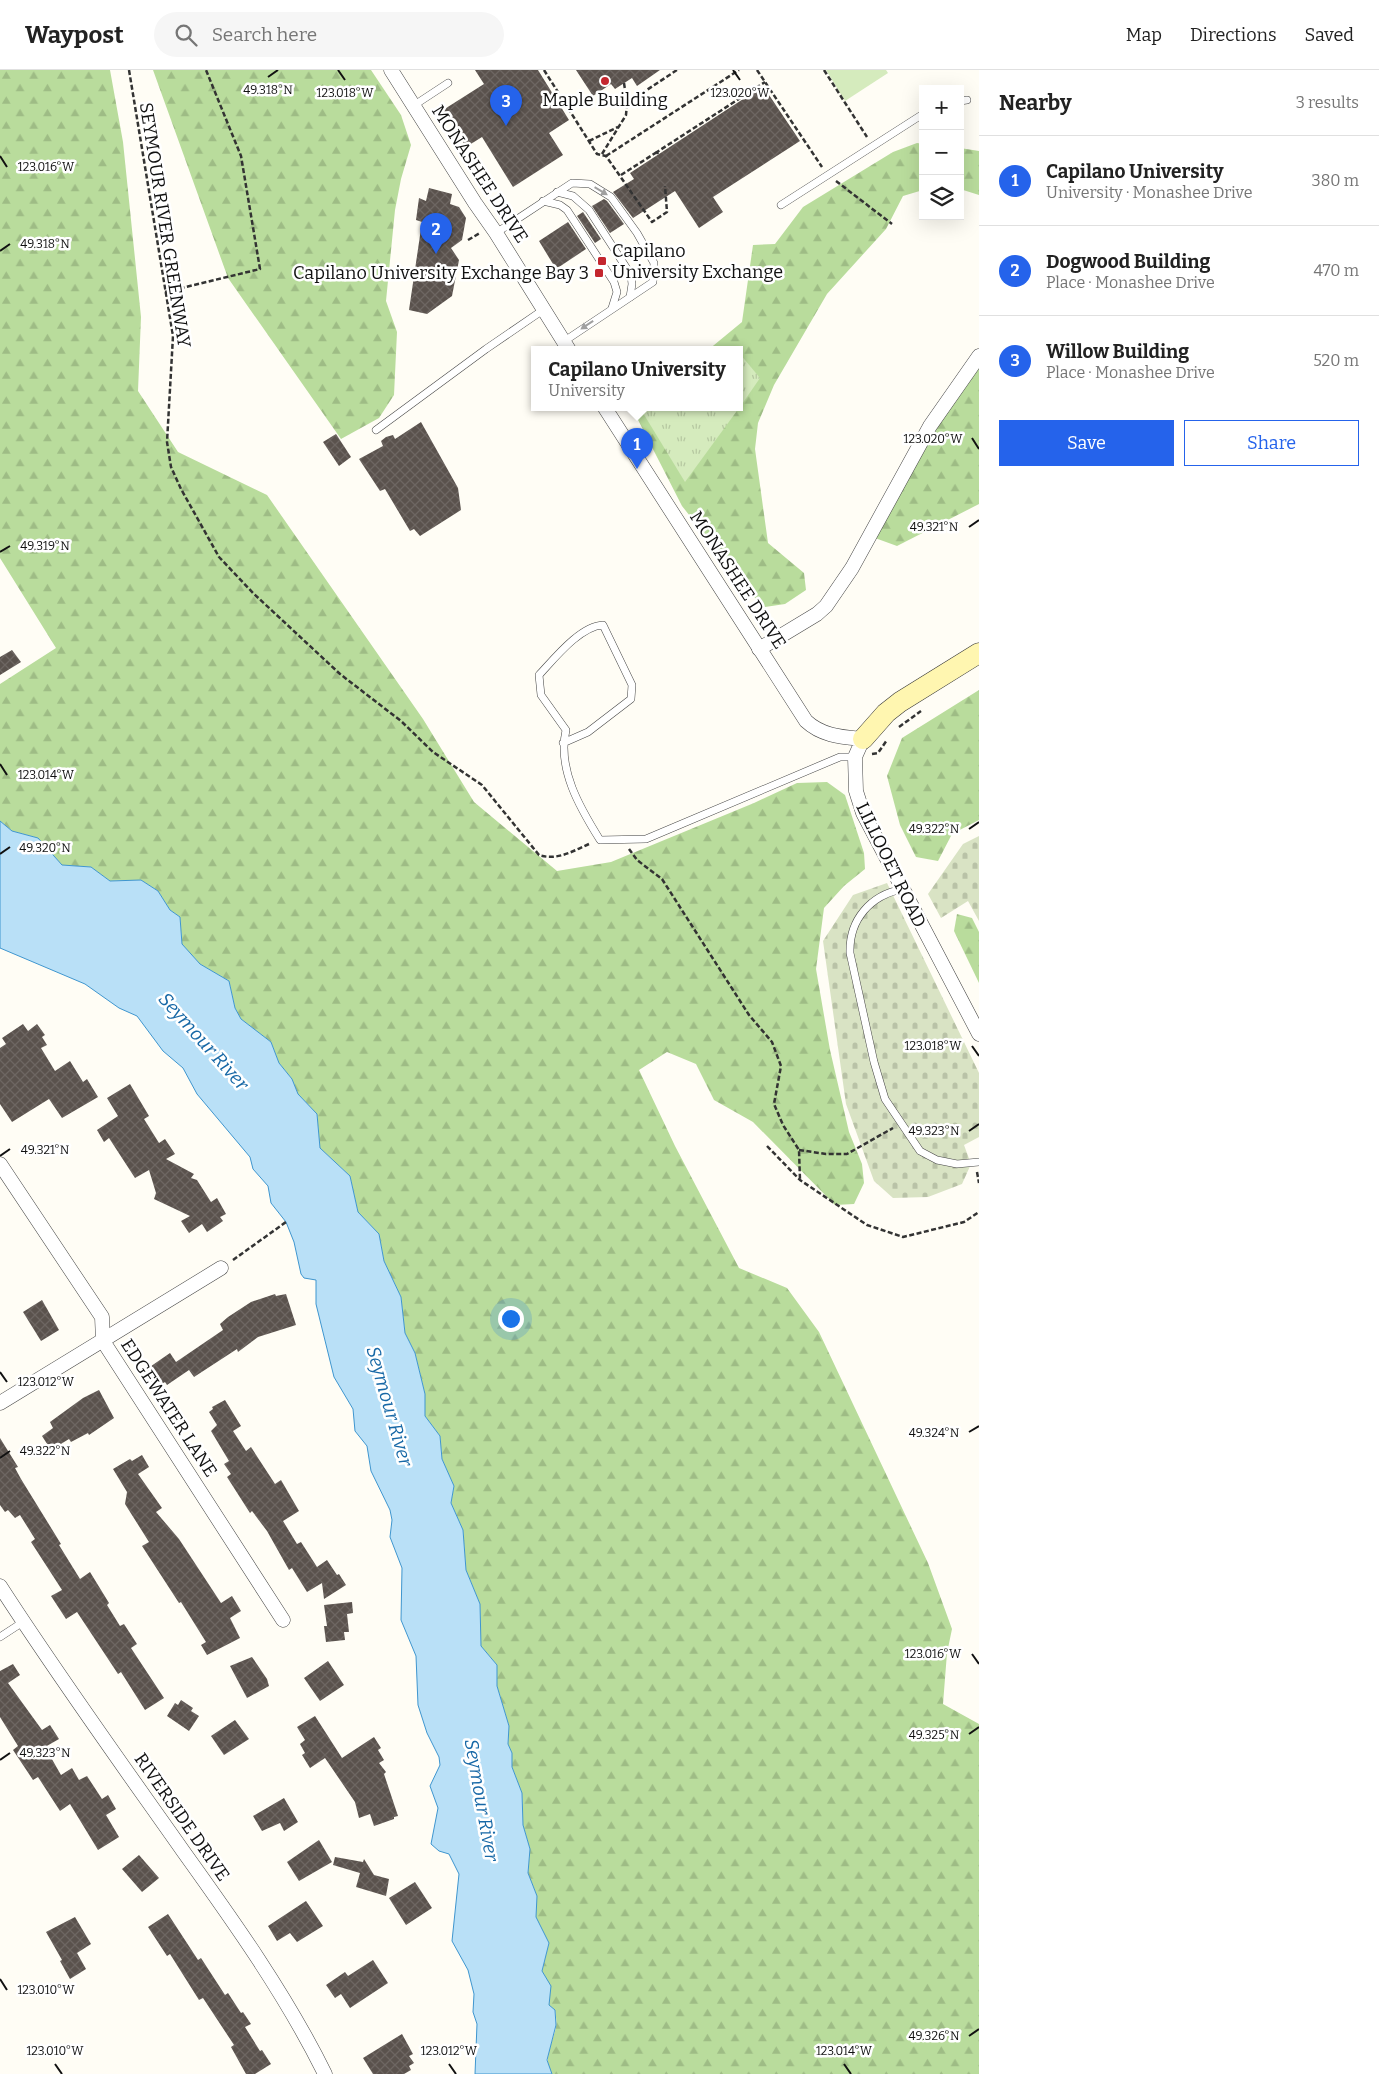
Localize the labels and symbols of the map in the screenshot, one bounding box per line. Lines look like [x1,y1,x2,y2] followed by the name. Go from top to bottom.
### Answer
[599,75,611,87] marker: Maple Building
[243,83,293,97] text: 49.318°N
[490,85,522,126] pin: 3
[317,86,374,100] text: 123.018°W
[711,86,770,100] text: 123.020°W
[542,89,668,111] place label: Maple Building
[135,101,195,350] street label: SEYMOUR RIVER GREENWAY
[427,101,533,247] street label: MONASHEE DRIVE
[18,160,75,174] text: 123.016°W
[595,186,608,195] one-way arrow
[420,213,452,254] pin: 2
[20,237,70,251] text: 49.318°N
[612,240,783,283] place label: Capilano University Exchange
[596,255,608,267] marker: Capilano University Exchange
[293,262,589,284] place label: Capilano University Exchange Bay 3
[593,267,605,279] marker: Capilano University Exchange Bay 3
[581,321,594,330] one-way arrow
[621,428,653,469] pin: 1
[904,432,963,446] text: 123.020°W
[685,507,791,653] street label: MONASHEE DRIVE
[910,520,959,534] text: 49.321°N
[20,539,70,553] text: 49.319°N
[18,768,75,782] text: 123.014°W
[851,799,931,931] street label: LILLOOET ROAD
[909,822,960,836] text: 49.322°N
[19,841,71,855] text: 49.320°N
[154,988,254,1096] water label: Seymour River
[905,1039,962,1053] text: 123.018°W
[908,1124,960,1138] text: 49.323°N
[21,1143,70,1157] text: 49.321°N
[498,1306,524,1332] your location
[116,1335,222,1481] street label: EDGEWATER LANE
[361,1344,418,1470] water label: Seymour River
[18,1375,75,1389] text: 123.012°W
[909,1426,960,1440] text: 49.324°N
[20,1444,71,1458] text: 49.322°N
[905,1647,962,1661] text: 123.016°W
[909,1728,960,1742] text: 49.325°N
[459,1737,504,1864] water label: Seymour River
[19,1746,71,1760] text: 49.323°N
[130,1749,234,1885] street label: RIVERSIDE DRIVE
[17,1983,75,1997] text: 123.010°W
[909,2029,960,2043] text: 49.326°N
[26,2044,84,2058] text: 123.010°W
[421,2044,478,2058] text: 123.012°W
[816,2044,873,2058] text: 123.014°W

